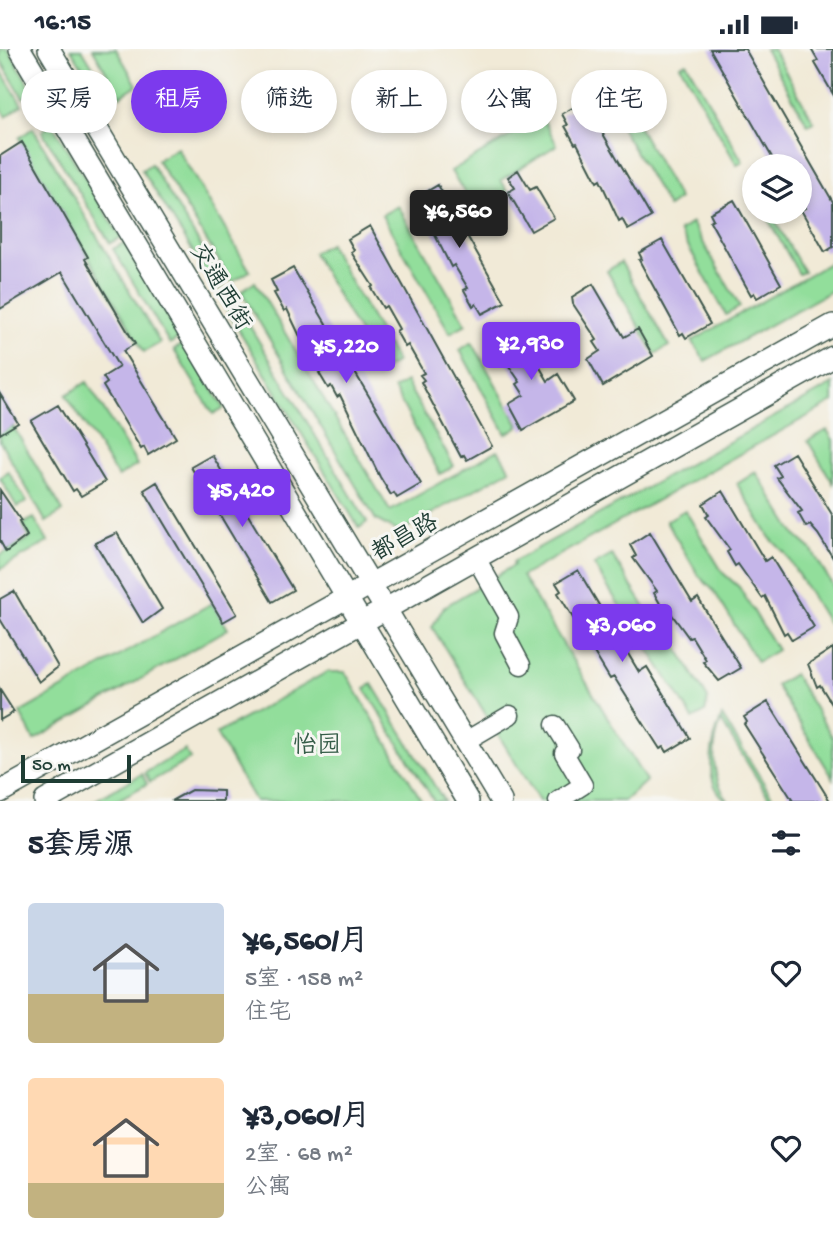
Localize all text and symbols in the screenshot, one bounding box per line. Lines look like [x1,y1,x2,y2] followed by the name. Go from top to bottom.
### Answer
[35,9,91,40] text: 16:15
[21,70,117,133] chip: 买房
[131,70,227,133] chip: 租房
[241,70,337,133] chip: 筛选
[351,70,447,133] chip: 新上
[461,70,557,133] chip: 公寓
[571,70,667,133] chip: 住宅
[742,154,812,224] map controls
[742,154,812,224] button: layers
[402,191,516,250] pin: ¥6,560
[426,199,492,226] text: ¥6,560
[182,239,257,336] street label: 交通西街
[474,323,588,382] pin: ¥2,930
[289,325,403,385] pin: ¥5,220
[498,331,564,358] text: ¥2,930
[313,334,379,361] text: ¥5,220
[185,469,299,529] pin: ¥5,420
[209,478,275,505] text: ¥5,420
[366,507,444,569] street label: 都昌路
[565,605,679,664] pin: ¥3,060
[588,613,656,640] text: ¥3,060
[293,732,341,762] park label: 怡园
[21,752,131,784] scale bar
[32,755,71,778] text: 50 m
[767,824,805,862] icon: filters
[28,830,134,865] text: 5套房源
[245,926,369,961] text: ¥6,560/月
[84,931,168,1015] icon: home
[767,954,805,992] icon: heart
[245,967,363,994] text: 5室 · 158 m²
[245,1000,291,1027] text: 住宅
[245,1101,370,1136] text: ¥3,060/月
[84,1106,168,1190] icon: home
[767,1129,805,1167] icon: heart
[245,1142,353,1169] text: 2室 · 68 m²
[245,1175,291,1202] text: 公寓

